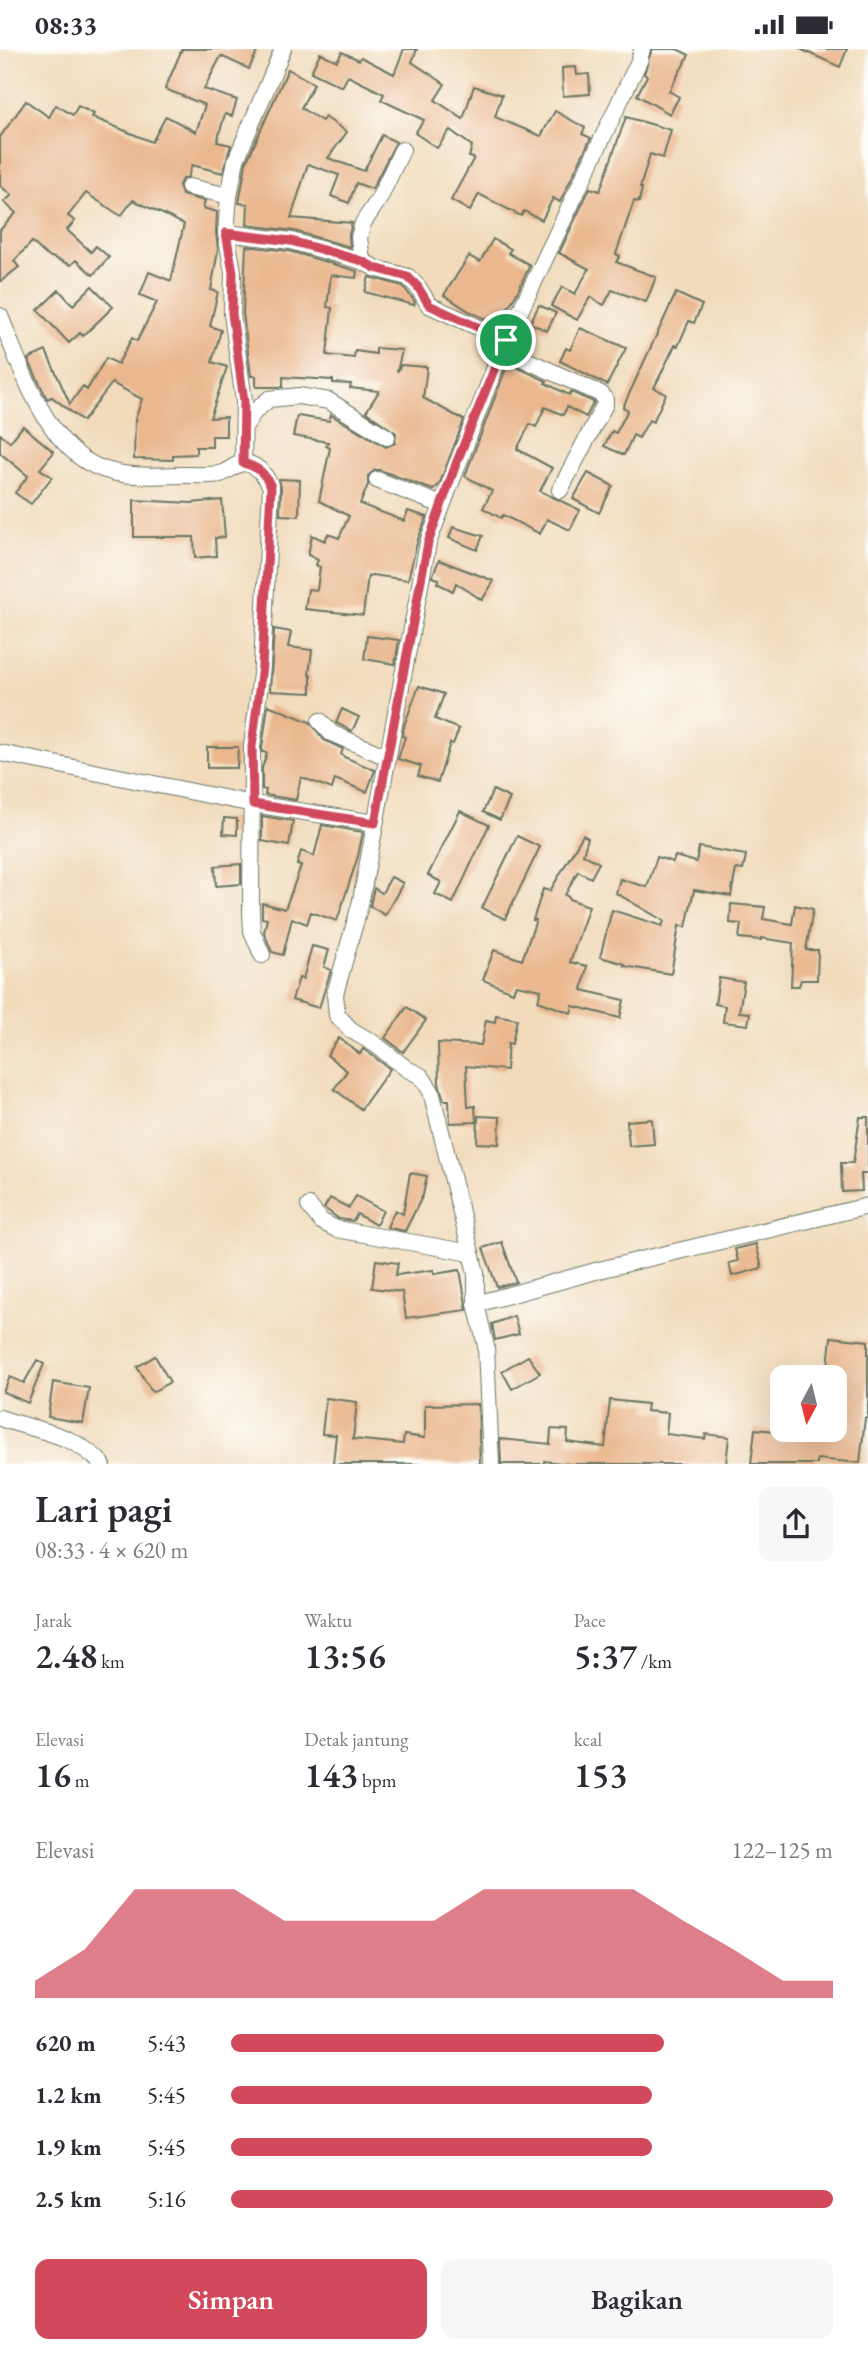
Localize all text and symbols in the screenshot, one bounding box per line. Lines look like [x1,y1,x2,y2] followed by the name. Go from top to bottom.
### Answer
[35,8,97,42] text: 08:33
[476,310,536,370] pin
[487,321,525,359] icon: arrive
[770,1365,847,1442] north arrow
[770,1365,847,1442] map controls
[35,1484,172,1533] text: Lari pagi
[759,1487,833,1561] button: share
[35,1535,188,1565] text: 08:33 · 4 × 620 m
[35,1608,72,1633] text: Jarak
[304,1608,352,1633] text: Waktu
[574,1608,606,1633] text: Pace
[35,1633,97,1678] text: 2.48
[304,1633,386,1678] text: 13:56
[574,1633,637,1678] text: 5:37
[97,1649,125,1674] text: km
[637,1649,672,1674] text: /km
[35,1727,84,1752] text: Elevasi
[304,1727,409,1752] text: Detak jantung
[574,1727,602,1752] text: kcal
[35,1752,71,1797] text: 16
[304,1752,358,1797] text: 143
[574,1752,628,1797] text: 153
[71,1768,90,1793] text: m
[358,1768,396,1793] text: bpm
[35,1835,94,1865] text: Elevasi
[732,1835,833,1865] text: 122–125 m
[35,2028,96,2058] text: 620 m
[147,2028,186,2058] text: 5:43
[35,2080,102,2110] text: 1.2 km
[147,2080,186,2110] text: 5:45
[35,2132,102,2162] text: 1.9 km
[147,2132,186,2162] text: 5:45
[35,2184,102,2214] text: 2.5 km
[147,2184,186,2214] text: 5:16
[35,2259,427,2339] button: Simpan
[441,2259,833,2339] button: Bagikan

